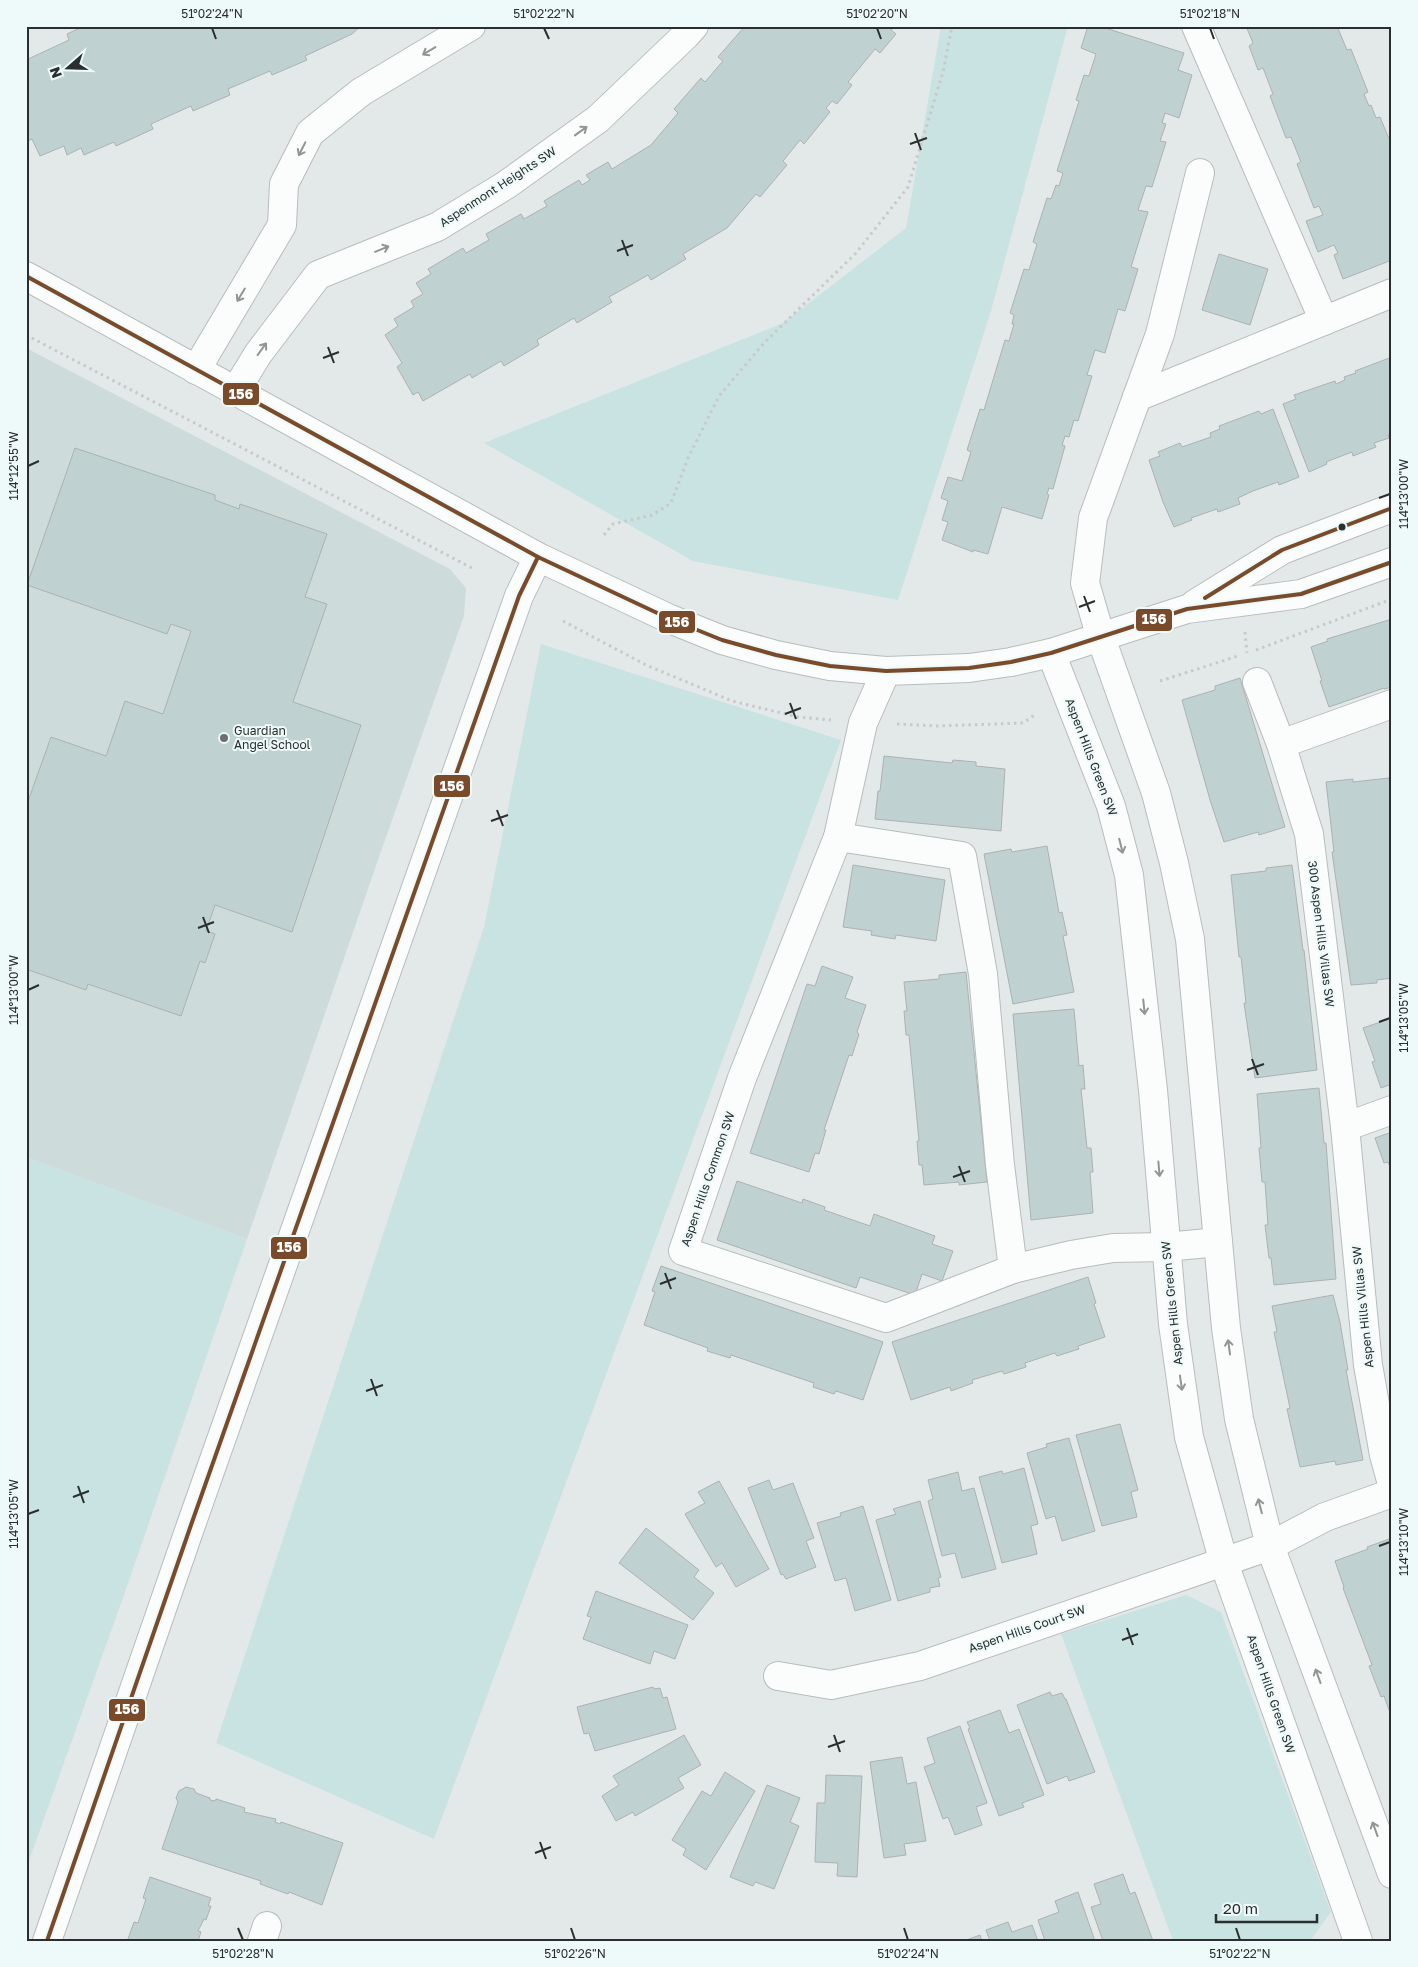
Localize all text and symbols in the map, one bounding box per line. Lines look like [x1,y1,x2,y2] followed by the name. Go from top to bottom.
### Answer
[181,6,243,21] text: 51°02'24"N
[513,6,575,21] text: 51°02'22"N
[846,6,908,21] text: 51°02'20"N
[1180,6,1240,21] text: 51°02'18"N
[42,42,92,92] north arrow
[423,47,437,57] one-way arrow
[46,65,65,81] text: N
[574,126,588,136] one-way arrow
[297,141,307,156] one-way arrow
[437,143,559,230] street label: Aspenmont Heights SW
[374,244,389,253] one-way arrow
[235,288,245,302] one-way arrow
[257,342,267,356] one-way arrow
[222,382,260,406] line badge: 156
[229,385,253,402] text: 156
[6,431,21,500] text: 114°12'55"W
[1396,459,1411,529] text: 114°13'00"W
[1337,522,1347,532] unlabelled marker
[1135,608,1173,632] line badge: 156
[658,610,696,634] line badge: 156
[1142,610,1166,627] text: 156
[665,613,689,630] text: 156
[1062,696,1121,818] street label: Aspen Hills Green SW
[234,723,311,752] place label: Guardian Angel School
[218,732,230,744] marker: Guardian Angel School
[433,774,471,798] line badge: 156
[440,777,464,794] text: 156
[1117,838,1127,854] one-way arrow
[1305,860,1338,1009] street label: 300 Aspen Hills Villas SW
[6,955,21,1025] text: 114°13'00"W
[1396,983,1411,1053] text: 114°13'05"W
[1139,999,1149,1015] one-way arrow
[677,1109,738,1248] street label: Aspen Hills Common SW
[1155,1161,1164,1177] one-way arrow
[270,1236,308,1260] line badge: 156
[277,1238,301,1255] text: 156
[1157,1240,1185,1366] street label: Aspen Hills Green SW
[1349,1245,1376,1369] street label: Aspen Hills Villas SW
[1223,1339,1233,1355] one-way arrow
[1177,1374,1187,1390] one-way arrow
[6,1479,21,1549] text: 114°13'05"W
[1255,1499,1264,1515] one-way arrow
[1396,1507,1411,1576] text: 114°13'10"W
[966,1601,1088,1656] street label: Aspen Hills Court SW
[1244,1632,1299,1756] street label: Aspen Hills Green SW
[1313,1669,1322,1685] one-way arrow
[108,1698,146,1722] line badge: 156
[115,1700,139,1717] text: 156
[1370,1821,1379,1837] one-way arrow
[1216,1892,1317,1924] scale bar
[1223,1899,1258,1917] text: 20 m
[212,1946,274,1961] text: 51°02'28"N
[544,1946,606,1961] text: 51°02'26"N
[877,1946,939,1961] text: 51°02'24"N
[1209,1946,1271,1961] text: 51°02'22"N

